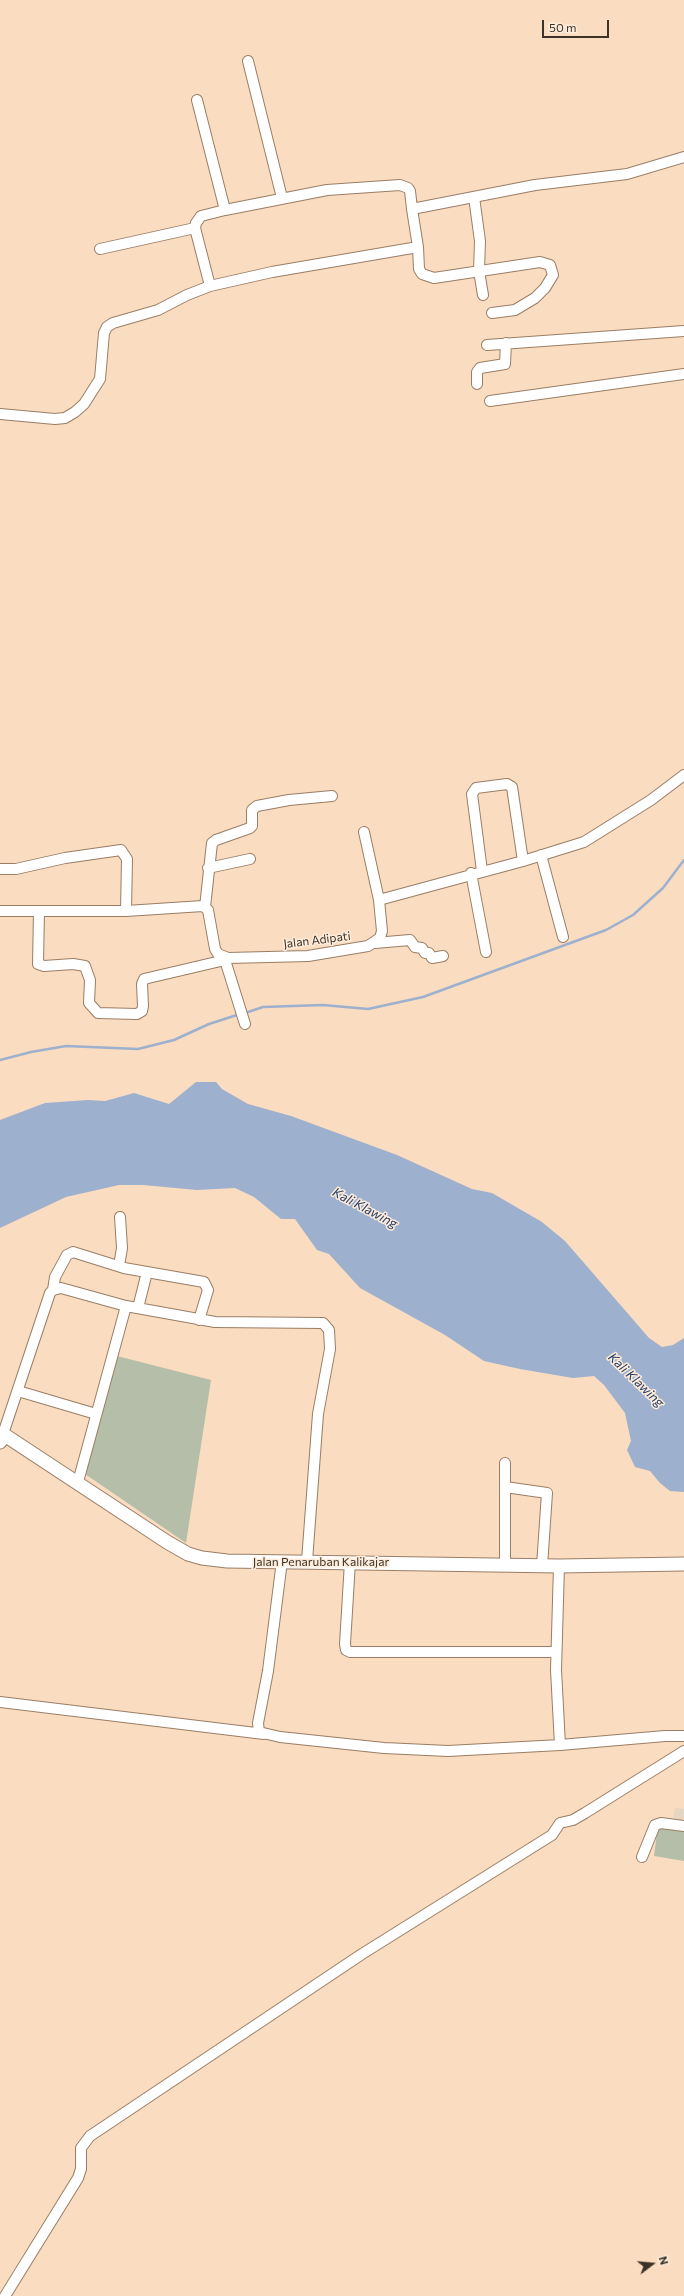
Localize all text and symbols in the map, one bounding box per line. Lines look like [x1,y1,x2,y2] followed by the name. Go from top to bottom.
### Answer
[544,12,611,38] scale bar
[549,20,577,34] text: 50 m
[283,929,351,951] street label: Jalan Adipati
[330,1184,400,1232] water label: Kali Klawing
[605,1350,667,1410] water label: Kali Klawing
[253,1555,389,1569] street label: Jalan Penaruban Kalikajar
[632,2244,672,2284] north arrow
[657,2255,671,2266] text: N

